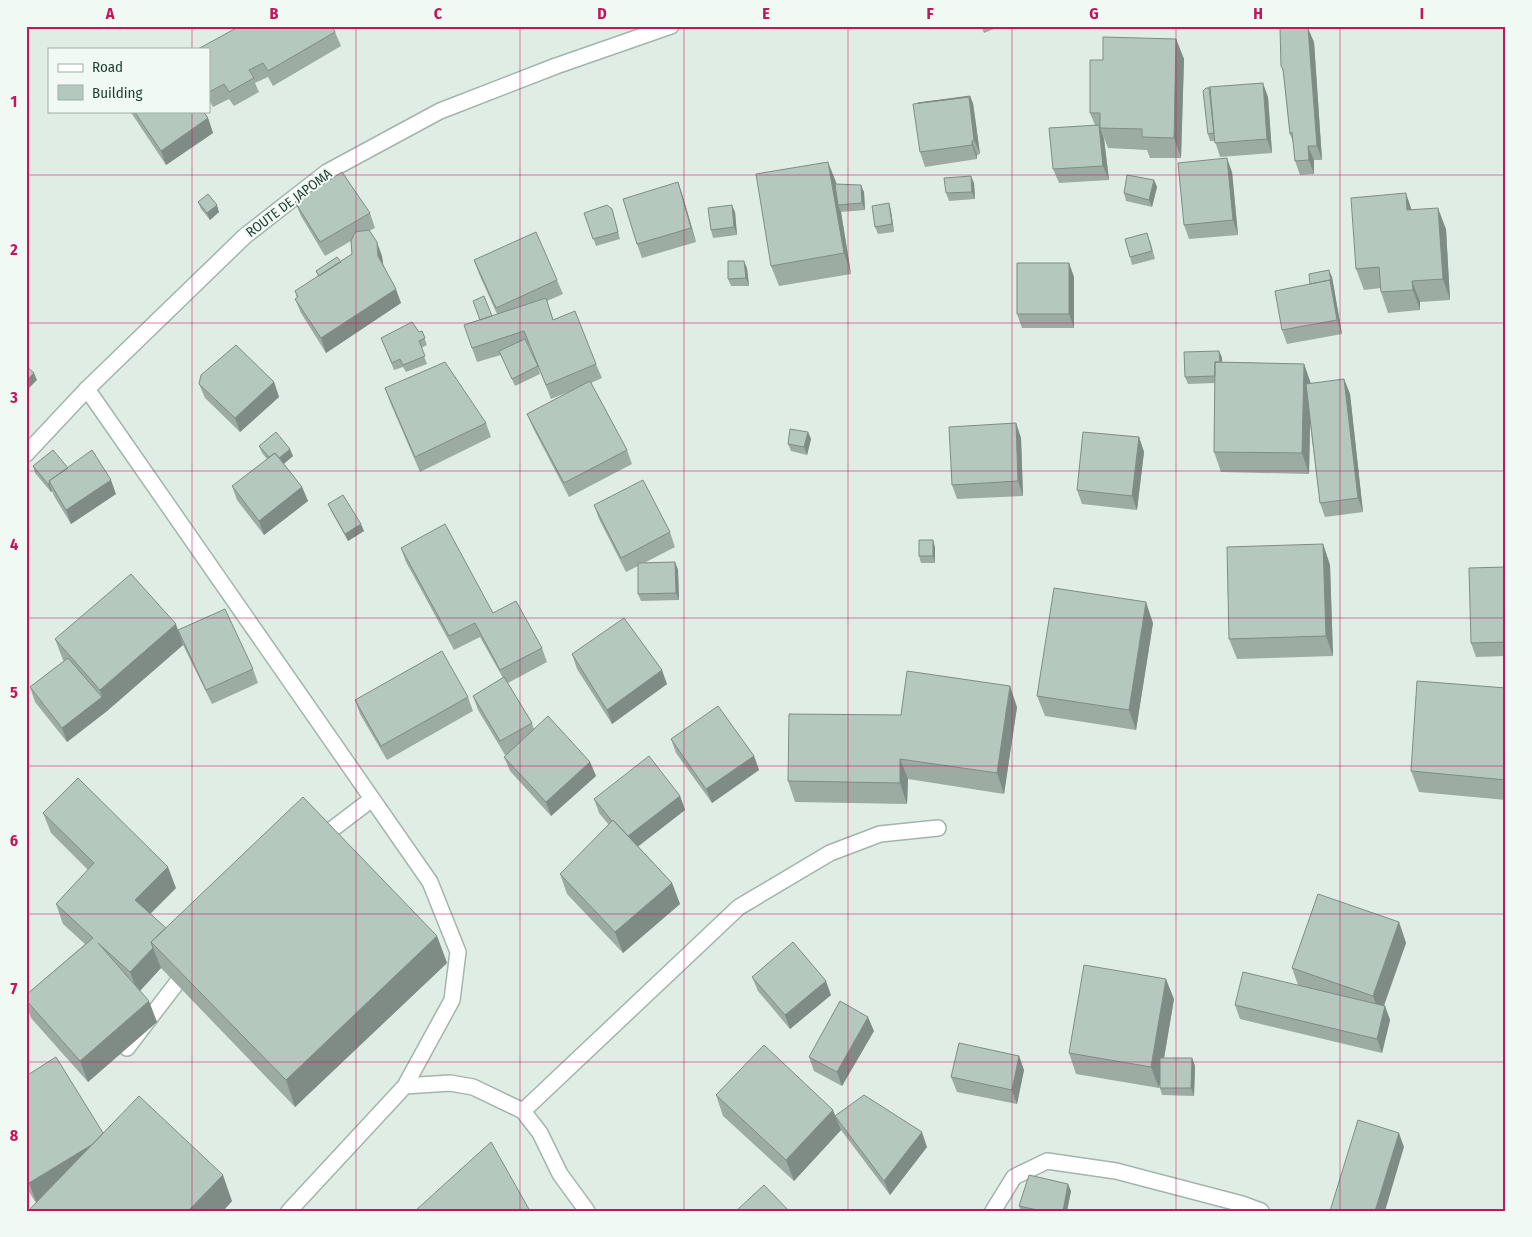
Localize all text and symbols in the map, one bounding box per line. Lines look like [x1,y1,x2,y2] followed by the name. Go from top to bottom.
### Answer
[105,4,115,23] text: A
[270,4,279,23] text: B
[434,4,443,23] text: C
[597,4,607,23] text: D
[762,4,770,23] text: E
[926,4,934,23] text: F
[1089,4,1099,23] text: G
[1253,4,1263,23] text: H
[1420,4,1424,23] text: I
[48,48,210,112] legend
[92,58,123,76] text: Road
[92,84,143,102] text: Building
[11,92,17,111] text: 1
[243,165,336,241] street label: ROUTE DE JAPOMA
[9,240,18,259] text: 2
[9,388,18,407] text: 3
[10,535,18,554] text: 4
[10,683,18,702] text: 5
[10,831,18,850] text: 6
[11,979,18,998] text: 7
[10,1126,19,1145] text: 8

